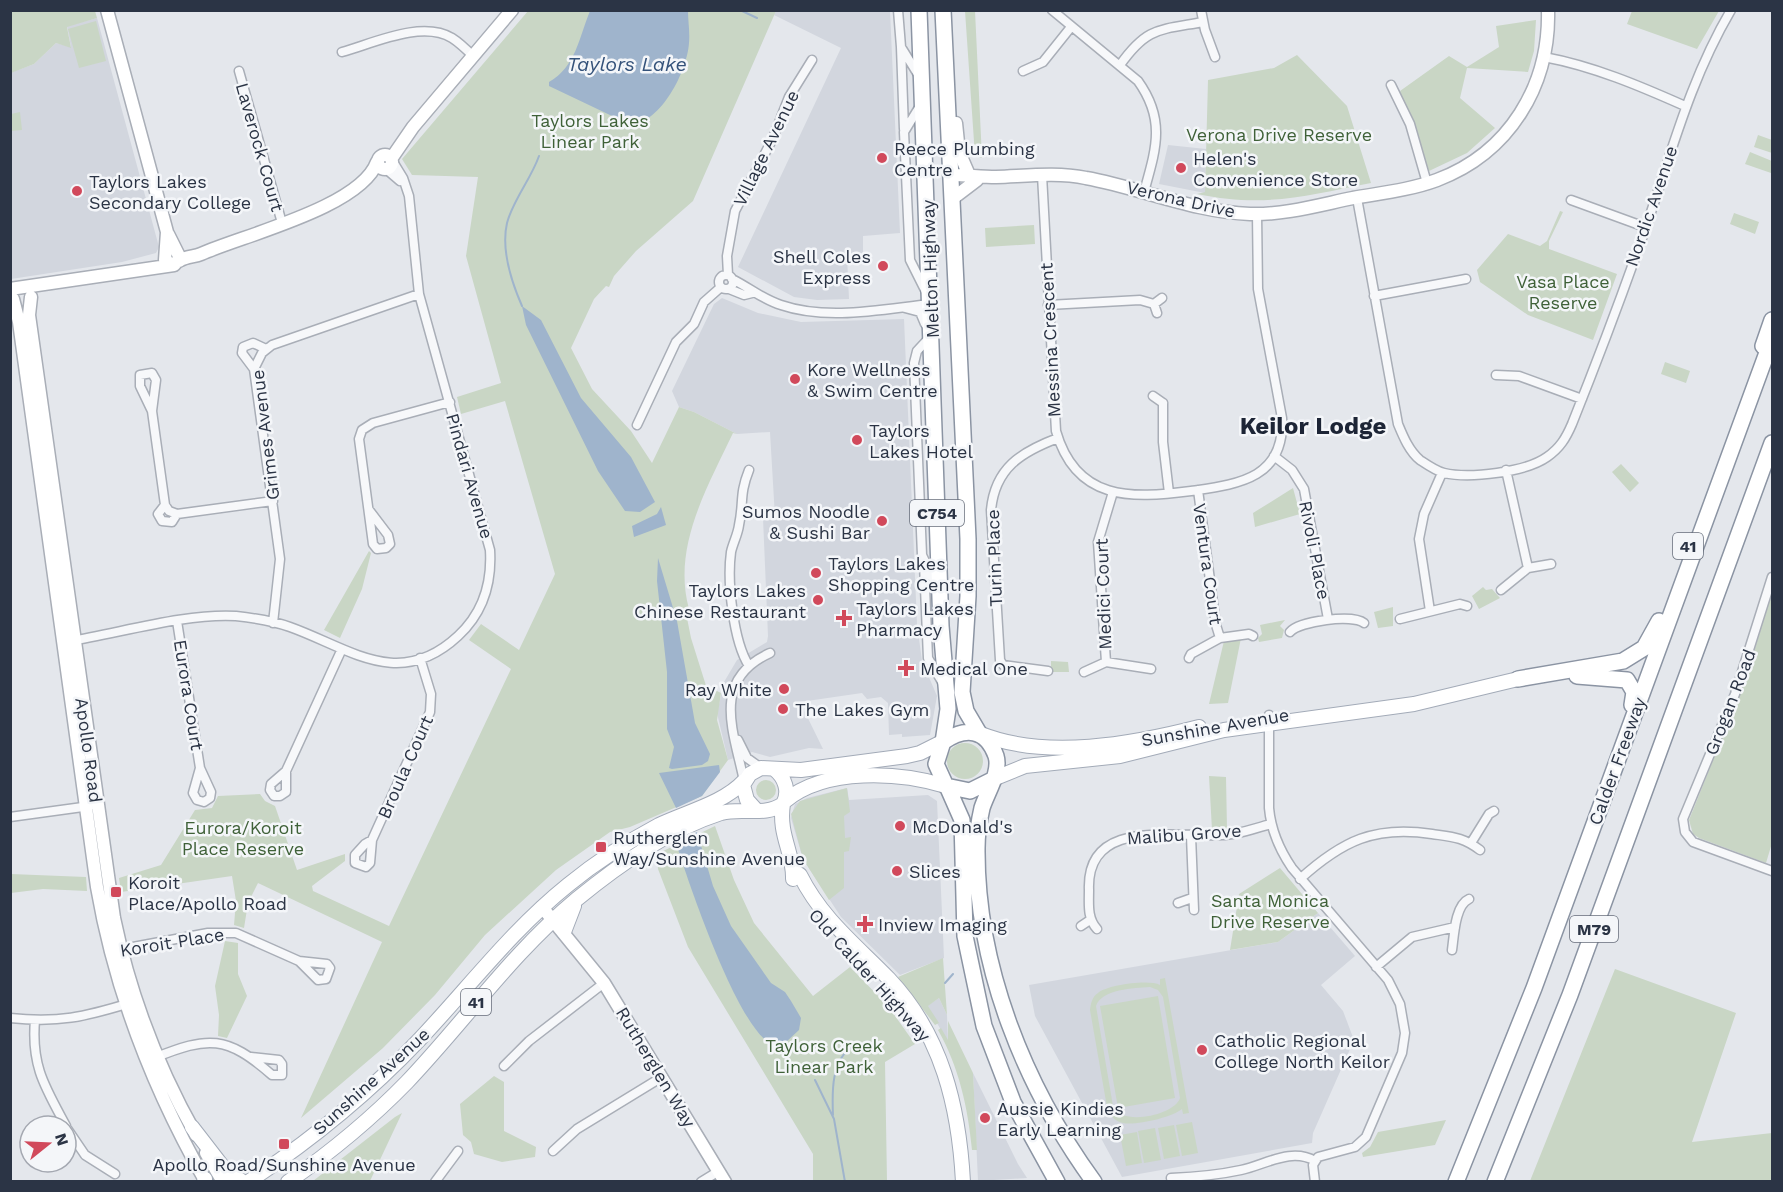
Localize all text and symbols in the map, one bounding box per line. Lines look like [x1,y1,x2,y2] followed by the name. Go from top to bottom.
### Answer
[567,52,687,76] water label: Taylors Lake
[232,80,289,214] street label: Laverock Court
[729,86,803,210] street label: Village Avenue
[531,110,649,152] park label: Taylors Lakes Linear Park
[1186,124,1372,145] park label: Verona Drive Reserve
[894,138,1035,180] place label: Reece Plumbing Centre
[1621,143,1681,269] street label: Nordic Avenue
[1193,148,1358,190] place label: Helen's Convenience Store
[875,151,889,165] marker: Reece Plumbing Centre
[1174,161,1188,175] marker: Helen's Convenience Store
[89,171,251,213] place label: Taylors Lakes Secondary College
[1125,176,1237,222] street label: Verona Drive
[70,184,84,198] marker: Taylors Lakes Secondary College
[917,199,943,339] street label: Melton Highway
[773,246,871,288] place label: Shell Coles Express
[876,259,890,273] marker: Shell Coles Express
[1035,262,1065,418] street label: Messina Crescent
[1516,271,1610,313] park label: Vasa Place Reserve
[807,359,938,401] place label: Kore Wellness & Swim Centre
[247,369,283,501] street label: Grimes Avenue
[788,372,802,386] marker: Kore Wellness & Swim Centre
[442,411,498,541] street label: Pindari Avenue
[1240,412,1386,440] district label: Keilor Lodge
[869,420,973,462] place label: Taylors Lakes Hotel
[850,433,864,447] marker: Taylors Lakes Hotel
[1295,499,1335,601] street label: Rivoli Place
[910,500,964,526] road number: C754
[742,501,870,543] place label: Sumos Noodle & Sushi Bar
[1189,502,1227,627] street label: Ventura Court
[982,509,1006,607] street label: Turin Place
[875,514,889,528] marker: Sumos Noodle & Sushi Bar
[1673,533,1703,559] road number: 41
[1091,538,1115,650] street label: Medici Court
[828,553,974,595] place label: Taylors Lakes Shopping Centre
[809,566,823,580] marker: Taylors Lakes Shopping Centre
[634,580,806,622] place label: Taylors Lakes Chinese Restaurant
[811,593,825,607] marker: Taylors Lakes Chinese Restaurant
[856,598,974,640] place label: Taylors Lakes Pharmacy
[837,611,851,625] marker: Taylors Lakes Pharmacy
[170,638,208,752] street label: Eurora Court
[1700,646,1760,758] street label: Grogan Road
[920,658,1028,679] place label: Medical One
[897,659,915,677] marker: Medical One
[685,679,772,700] place label: Ray White
[777,682,791,696] marker: Ray White
[1584,694,1650,828] street label: Calder Freeway
[71,696,107,804] street label: Apollo Road
[795,699,929,720] place label: The Lakes Gym
[776,702,790,716] marker: The Lakes Gym
[1139,704,1291,750] street label: Sunshine Avenue
[373,712,437,822] street label: Broula Court
[912,816,1013,837] place label: McDonald's
[182,817,304,859] park label: Eurora/Koroit Place Reserve
[893,819,907,833] marker: McDonald's
[1126,820,1242,848] street label: Malibu Grove
[613,827,805,869] place label: Rutherglen Way/Sunshine Avenue
[594,840,608,854] marker: Rutherglen Way/Sunshine Avenue
[909,861,961,882] place label: Slices
[890,864,904,878] marker: Slices
[128,872,287,914] place label: Koroit Place/Apollo Road
[109,885,123,899] marker: Koroit Place/Apollo Road
[1210,890,1330,932] park label: Santa Monica Drive Reserve
[805,904,936,1046] street label: Old Calder Highway
[878,914,1007,935] place label: Inview Imaging
[856,915,874,933] marker: Inview Imaging
[1570,916,1618,942] road number: M79
[118,923,226,961] street label: Koroit Place
[461,989,491,1015] road number: 41
[612,1003,701,1132] street label: Rutherglen Way
[308,1023,434,1139] street label: Sunshine Avenue
[1214,1030,1390,1072] place label: Catholic Regional College North Keilor
[765,1035,883,1077] park label: Taylors Creek Linear Park
[1195,1043,1209,1057] marker: Catholic Regional College North Keilor
[997,1098,1124,1140] place label: Aussie Kindies Early Learning
[978,1111,992,1125] marker: Aussie Kindies Early Learning
[18,1114,78,1174] north arrow
[51,1131,73,1148] text: N
[277,1137,291,1151] marker: Apollo Road/Sunshine Avenue
[152,1154,416,1175] place label: Apollo Road/Sunshine Avenue

